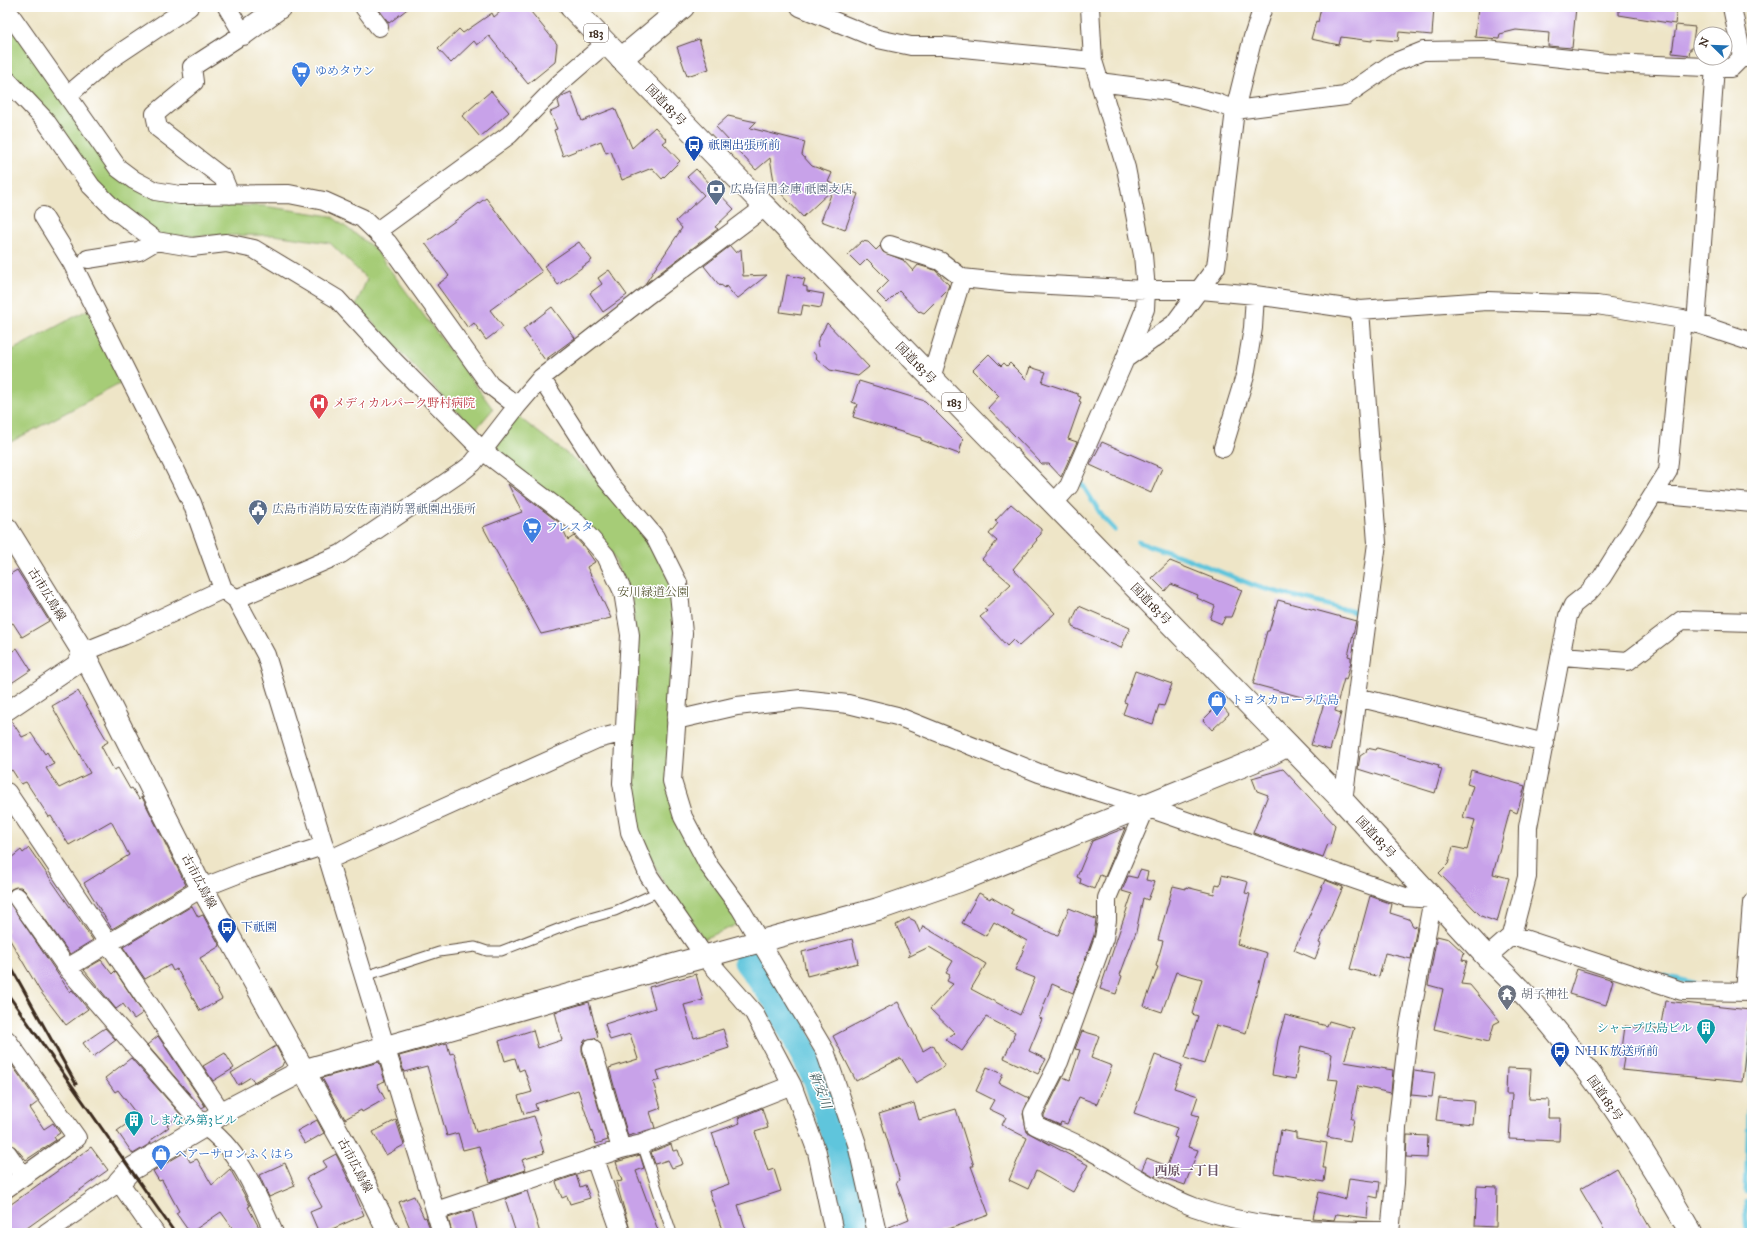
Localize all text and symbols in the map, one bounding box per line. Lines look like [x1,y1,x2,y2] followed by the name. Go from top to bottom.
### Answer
[584,24,608,42] road number: 183
[1693,26,1733,66] north arrow
[1696,35,1712,49] text: N
[290,60,312,88] supermarket icon: ゆめタウン
[315,64,375,78] place label: ゆめタウン
[643,81,689,129] street label: 国道183号
[683,134,705,162] bus stop icon: 祇園出張所前
[708,138,780,152] place label: 祇園出張所前
[705,178,727,206] bank icon: 広島信用金庫 祇園支店
[730,182,853,196] place label: 広島信用金庫 祇園支店
[893,339,939,387] street label: 国道183号
[308,392,330,420] hospital icon: メディカルパーク野村病院
[942,393,966,411] road number: 183
[333,396,475,410] place label: メディカルパーク野村病院
[247,498,269,526] public building icon: 広島市消防局安佐南消防署祇園出張所
[272,502,476,516] place label: 広島市消防局安佐南消防署祇園出張所
[521,516,543,544] supermarket icon: フレスタ
[546,520,593,534] place label: フレスタ
[25,565,69,623] street label: 古市広島線
[1128,580,1174,628] street label: 国道183号
[617,585,689,599] park label: 安川緑道公園
[1206,689,1228,717] shop icon: トヨタカローラ広島
[1231,693,1339,707] place label: トヨタカローラ広島
[1353,813,1399,861] street label: 国道183号
[179,851,219,911] street label: 古市広島線
[216,916,238,944] bus stop icon: 下祇園
[241,920,277,934] place label: 下祇園
[1496,983,1518,1011] temple icon: 胡子神社
[1521,987,1569,1001] place label: 胡子神社
[1695,1017,1717,1045] building icon: シャープ広島ビル
[1597,1021,1692,1035] place label: シャープ広島ビル
[1549,1040,1571,1068] bus stop icon: ＮＨＫ放送所前
[1574,1044,1658,1058] place label: ＮＨＫ放送所前
[806,1069,835,1113] water label: 新安川
[1584,1073,1626,1123] street label: 国道183号
[123,1109,145,1137] building icon: しまなみ第3ビル
[148,1113,237,1127] place label: しまなみ第3ビル
[335,1135,375,1195] street label: 古市広島線
[150,1143,172,1171] shop icon: ヘアーサロンふくはら
[175,1147,294,1161] place label: ヘアーサロンふくはら
[1154,1163,1220,1179] district label: 西原一丁目

